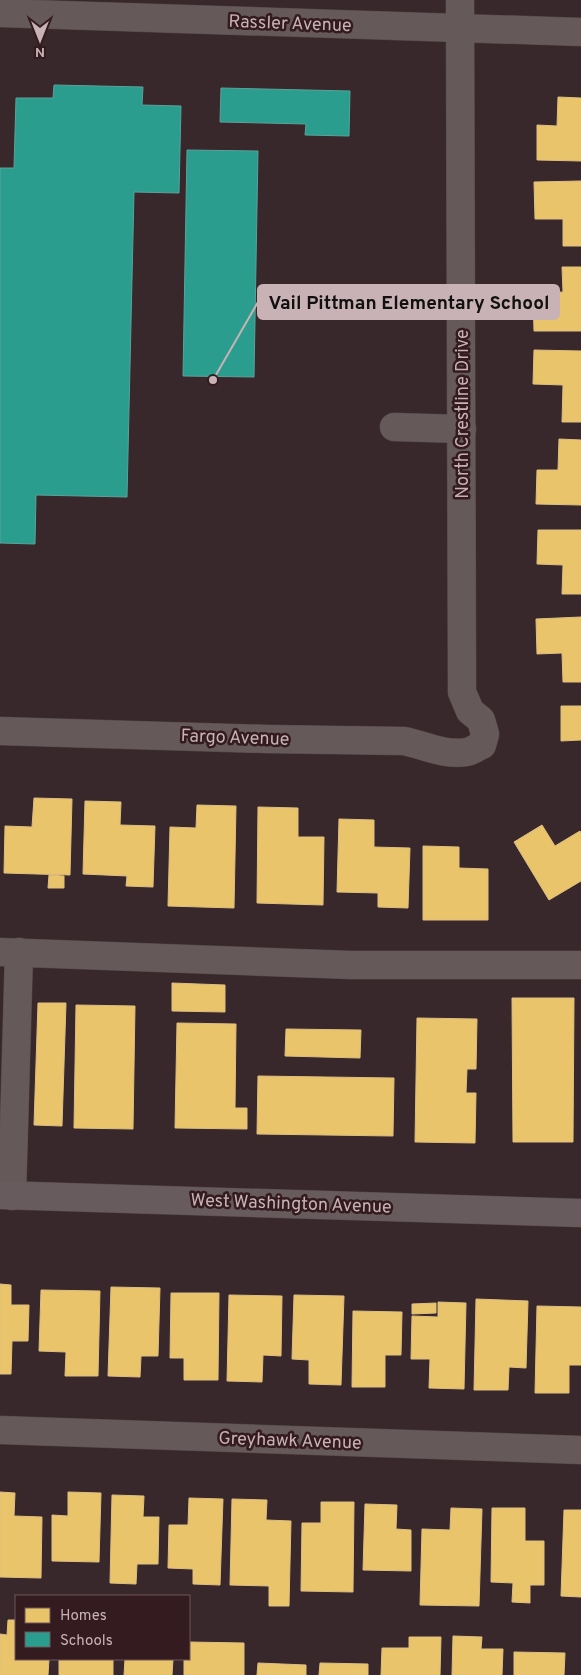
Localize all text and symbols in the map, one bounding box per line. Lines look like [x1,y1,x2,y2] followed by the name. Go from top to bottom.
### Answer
[228,11,352,38] street label: Rassler Avenue
[15,15,65,65] north arrow
[35,43,45,60] text: N
[258,285,559,319] callout: Vail Pittman Elementary School
[268,292,550,316] text: Vail Pittman Elementary School
[452,329,475,499] street label: North Crestline Drive
[180,725,290,752] street label: Fargo Avenue
[190,1189,392,1220] street label: West Washington Avenue
[218,1428,362,1455] street label: Greyhawk Avenue
[15,1595,190,1660] legend
[60,1607,107,1626] text: Homes
[60,1632,113,1651] text: Schools

